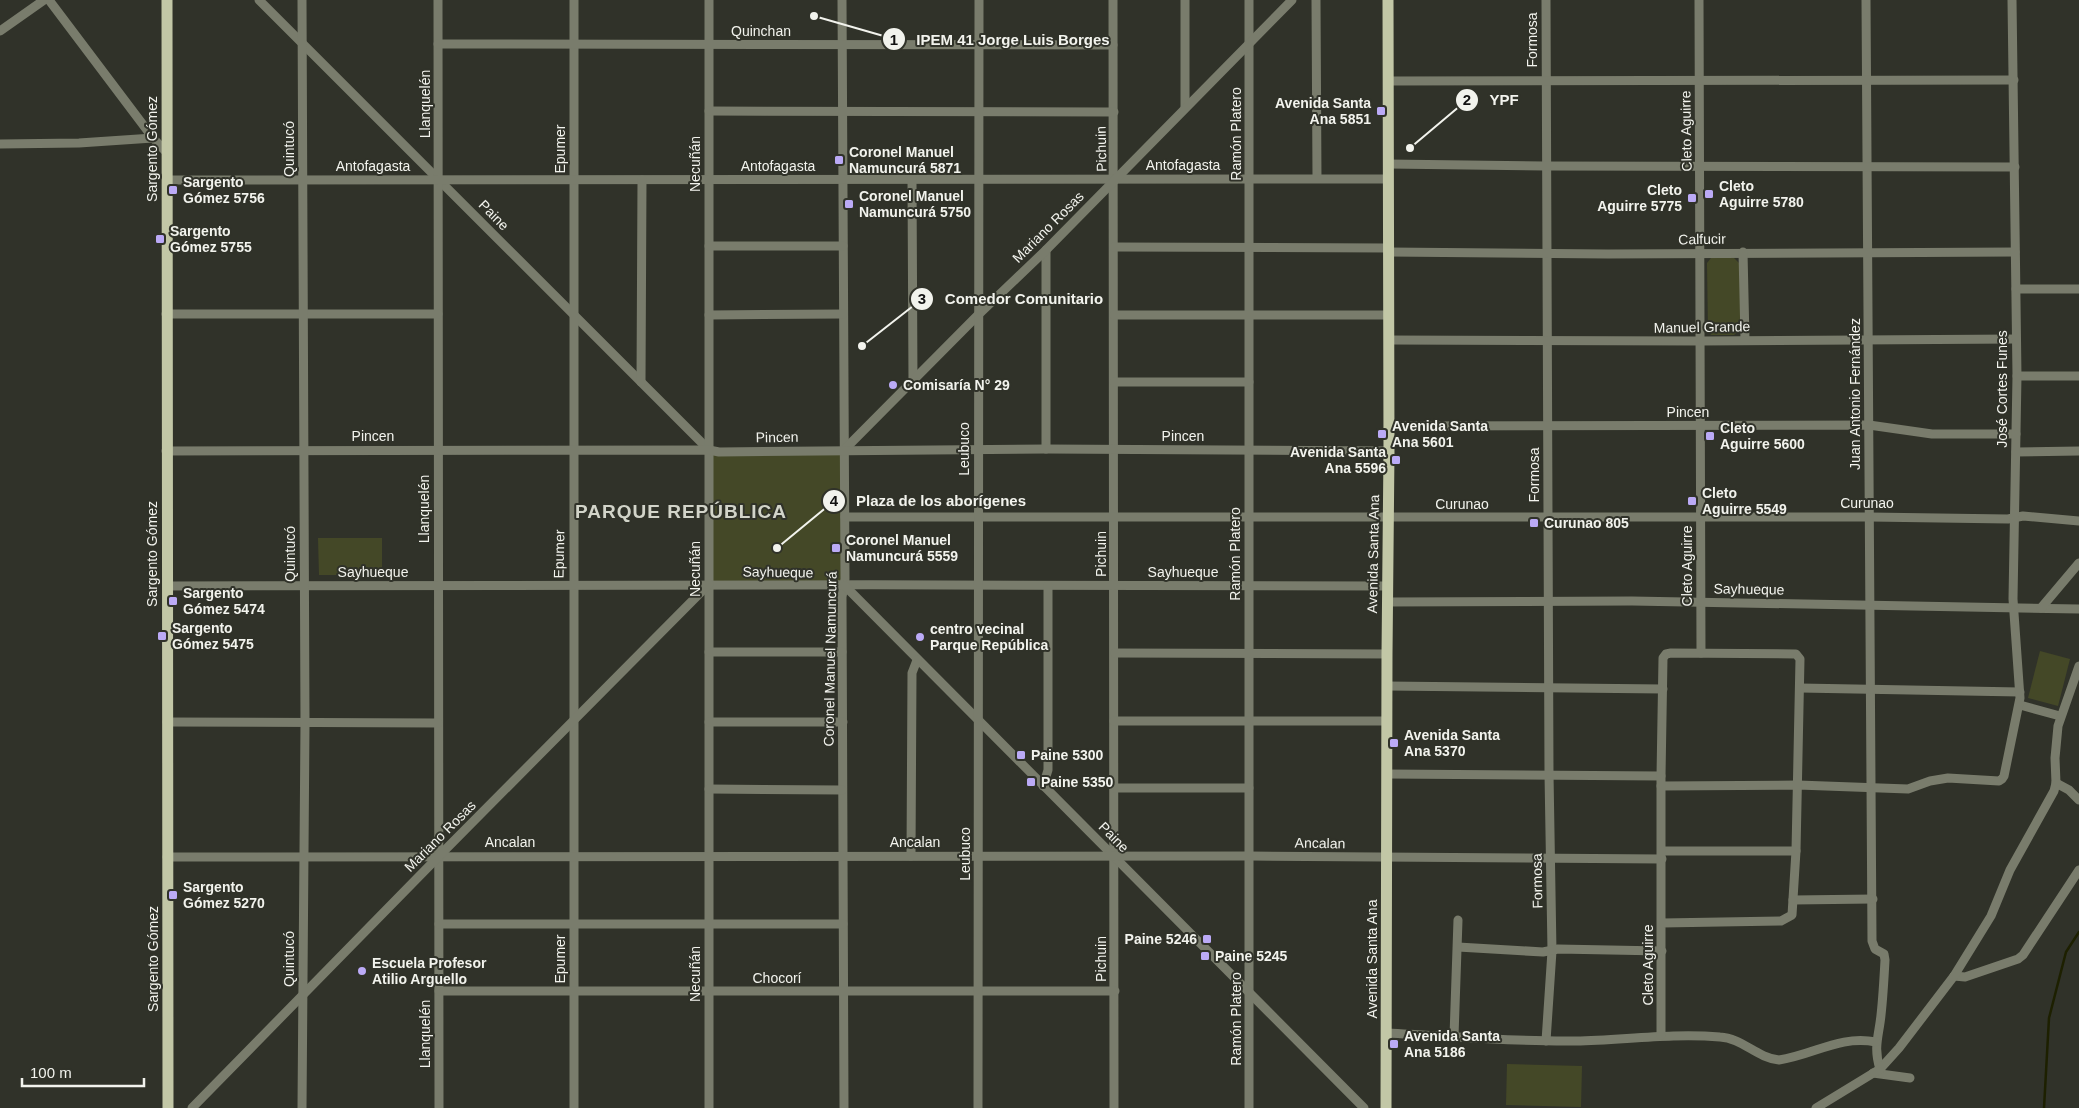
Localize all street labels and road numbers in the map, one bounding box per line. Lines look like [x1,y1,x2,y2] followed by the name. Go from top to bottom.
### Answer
[1524,12,1540,68] street label: Formosa
[731,23,791,39] street label: Quinchan
[417,70,433,138] street label: Llanquelén
[1228,87,1244,181] street label: Ramón Platero
[1677,90,1695,172] street label: Cleto Aguirre
[144,96,160,202] street label: Sargento Gómez
[281,121,297,177] street label: Quintucó
[552,124,568,174] street label: Epumer
[1093,126,1109,172] street label: Pichuin
[687,136,703,192] street label: Necuñán
[1146,157,1221,173] street label: Antofagasta
[336,158,411,174] street label: Antofagasta
[741,158,816,174] street label: Antofagasta
[1009,188,1087,266] street label: Mariano Rosas
[476,197,512,233] street label: Paine
[1678,231,1726,247] street label: Calfucir
[1654,318,1751,336] street label: Manuel Grande
[1847,318,1863,470] street label: Juan Antonio Fernández
[1994,330,2010,448] street label: José Cortes Funes
[1667,404,1709,420] street label: Pincen
[956,422,972,476] street label: Leubuco
[352,428,394,444] street label: Pincen
[1162,428,1204,444] street label: Pincen
[755,429,799,445] street label: Pincen
[1526,447,1542,503] street label: Formosa
[416,475,432,543] street label: Llanquelén
[1364,494,1382,614] street label: Avenida Santa Ana
[1840,495,1894,511] street label: Curunao
[1435,496,1489,512] street label: Curunao
[144,501,160,607] street label: Sargento Gómez
[1227,507,1243,601] street label: Ramón Platero
[1679,525,1695,606] street label: Cleto Aguirre
[282,526,298,582] street label: Quintucó
[551,529,567,579] street label: Epumer
[1093,531,1109,577] street label: Pichuin
[687,541,703,597] street label: Necuñán
[742,563,814,581] street label: Sayhueque
[338,564,409,580] street label: Sayhueque
[1148,564,1219,580] street label: Sayhueque
[820,571,840,747] street label: Coronel Manuel Namuncurá
[1713,580,1785,598] street label: Sayhueque
[401,797,479,875] street label: Mariano Rosas
[1096,819,1132,855] street label: Paine
[957,827,973,881] street label: Leubuco
[485,834,535,850] street label: Ancalan
[890,834,940,850] street label: Ancalan
[1295,835,1345,851] street label: Ancalan
[1529,853,1545,909] street label: Formosa
[1364,899,1380,1018] street label: Avenida Santa Ana
[145,906,161,1012] street label: Sargento Gómez
[1640,924,1656,1005] street label: Cleto Aguirre
[281,931,297,987] street label: Quintucó
[552,934,568,984] street label: Epumer
[1093,936,1109,982] street label: Pichuin
[687,946,703,1002] street label: Necuñán
[752,970,802,986] street label: Chocorí
[1228,972,1244,1066] street label: Ramón Platero
[417,1000,433,1068] street label: Llanquelén

